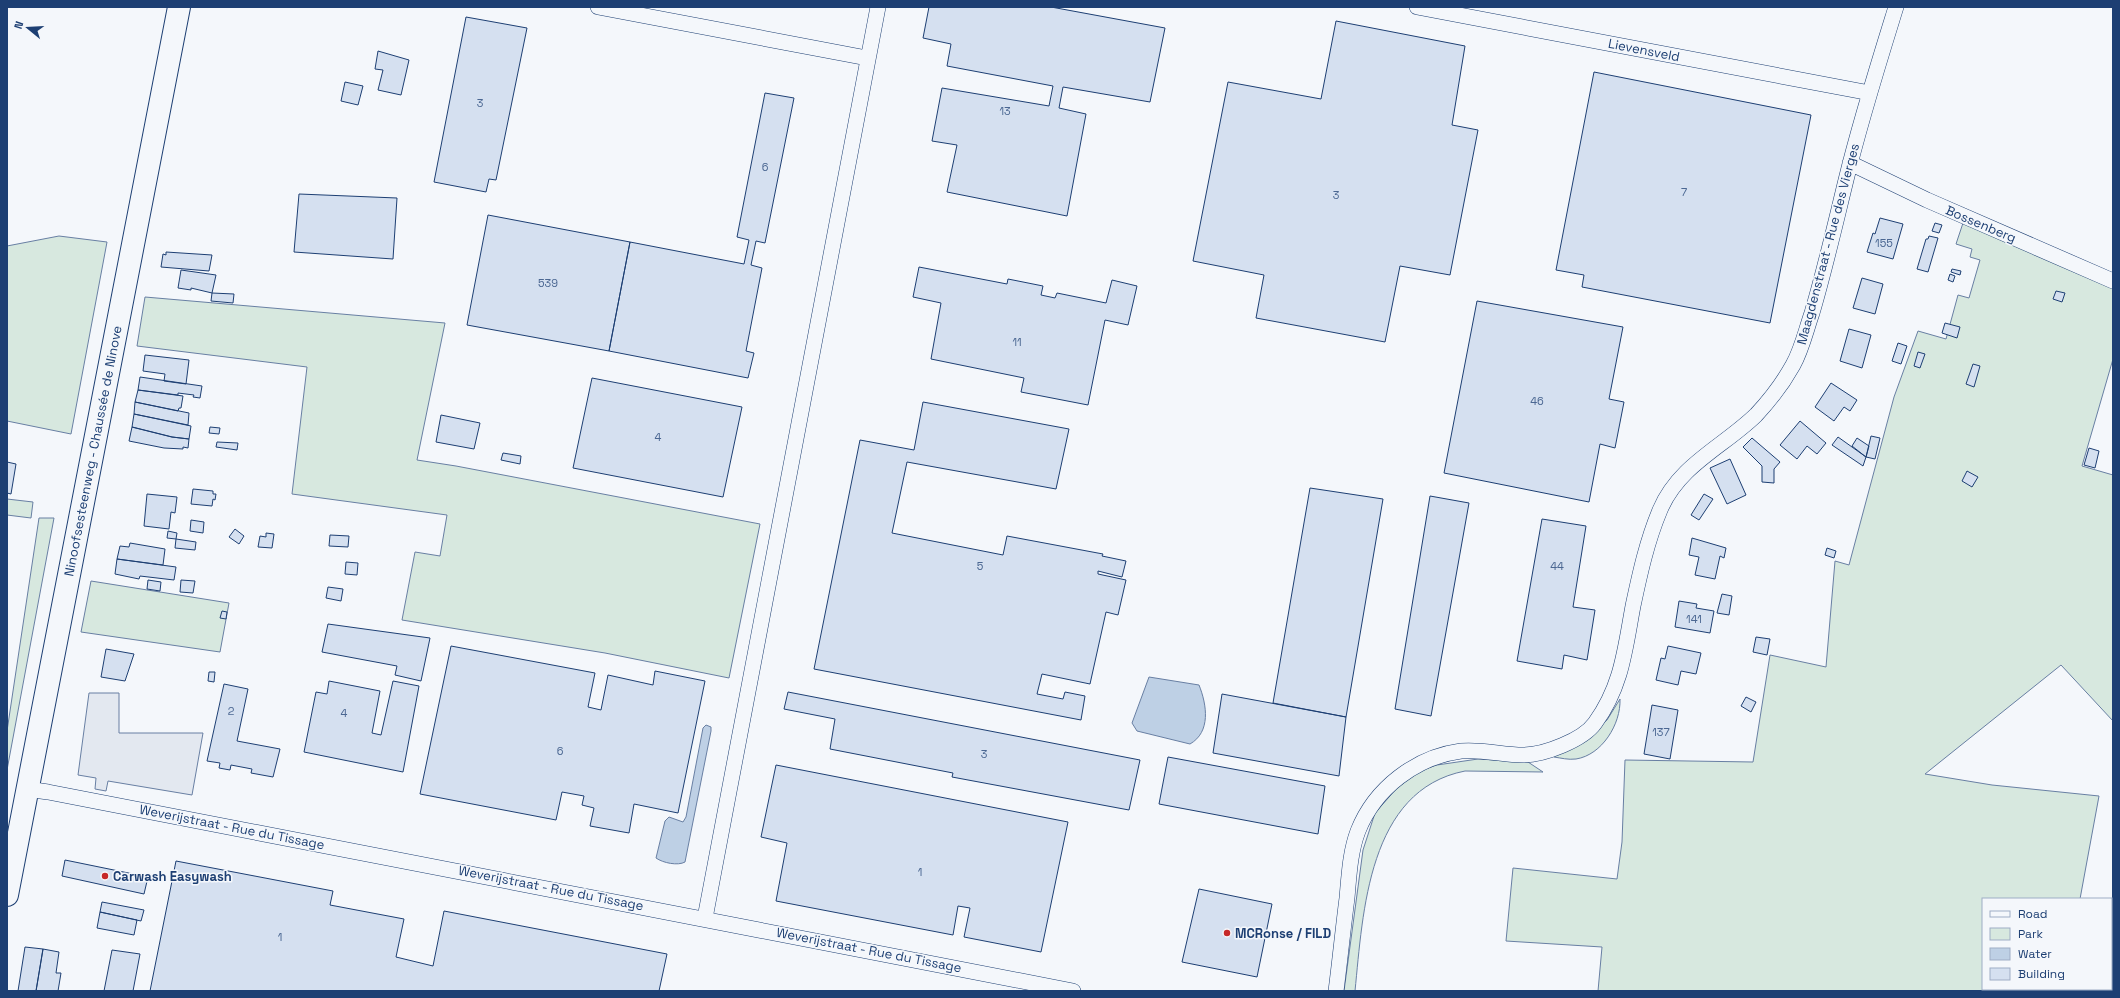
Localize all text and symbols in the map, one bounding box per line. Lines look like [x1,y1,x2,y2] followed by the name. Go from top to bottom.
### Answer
[8,8,48,48] north arrow
[11,19,26,31] text: N
[1607,35,1681,65] street label: Lievensveld
[477,96,484,110] house number: 3
[999,104,1011,118] house number: 13
[1793,141,1863,347] street label: Maagdenstraat - Rue des Vierges
[762,160,769,174] house number: 6
[1681,185,1687,199] house number: 7
[1333,188,1340,202] house number: 3
[1943,202,2019,246] street label: Bossenberg
[1875,236,1893,250] house number: 155
[538,276,558,290] house number: 539
[60,324,126,578] street label: Ninoofsesteenweg - Chaussée de Ninove
[1012,335,1022,349] house number: 11
[1530,394,1544,408] house number: 46
[655,430,662,444] house number: 4
[977,559,984,573] house number: 5
[1550,559,1564,573] house number: 44
[1686,612,1702,626] house number: 141
[228,704,235,718] house number: 2
[341,706,348,720] house number: 4
[1652,725,1670,739] house number: 137
[557,744,564,758] house number: 6
[981,747,988,761] house number: 3
[138,801,326,853] street label: Weverijstraat - Rue du Tissage
[457,862,645,914] street label: Weverijstraat - Rue du Tissage
[918,865,922,879] house number: 1
[113,868,232,885] place label: Carwash Easywash
[100,871,110,881] marker: Carwash Easywash
[1982,898,2112,990] legend
[2018,906,2047,922] text: Road
[775,924,963,976] street label: Weverijstraat - Rue du Tissage
[1235,925,1331,942] place label: MCRonse / FILD
[2018,926,2043,942] text: Park
[1222,928,1232,938] marker: MCRonse / FILD
[278,930,282,944] house number: 1
[2018,946,2052,962] text: Water
[2018,966,2065,982] text: Building

